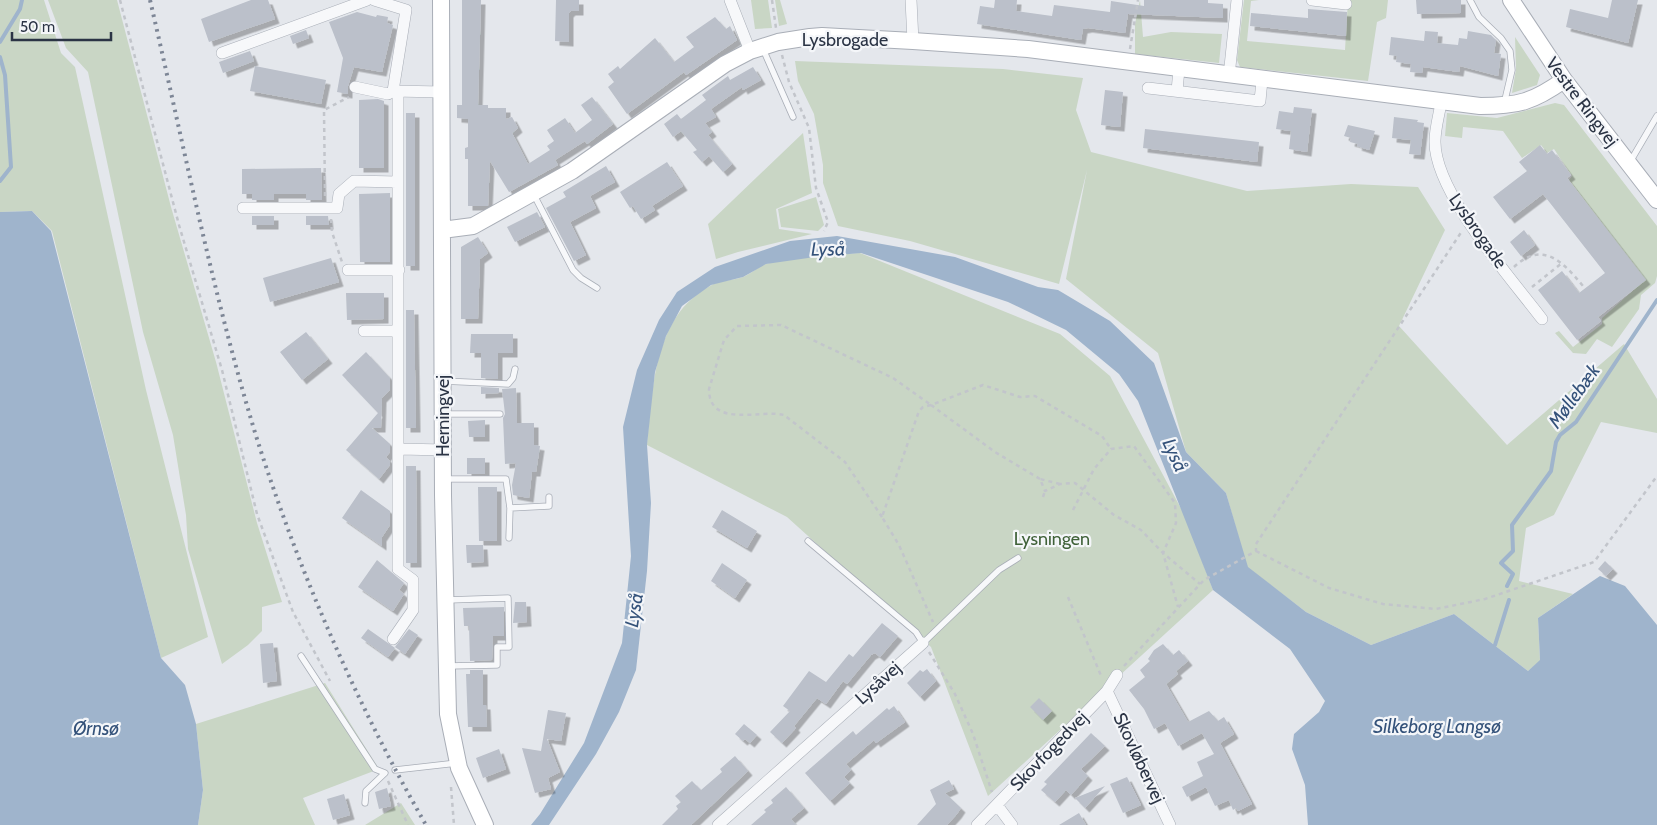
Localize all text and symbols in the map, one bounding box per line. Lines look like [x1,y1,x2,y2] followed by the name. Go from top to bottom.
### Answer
[12,10,111,42] scale bar
[20,18,55,36] text: 50 m
[802,29,888,51] street label: Lysbrogade
[1541,53,1623,151] street label: Vestre Ringvej
[1444,189,1512,273] street label: Lysbrogade
[811,237,845,261] water label: Lyså
[1543,359,1605,433] water label: Møllebæk
[432,375,454,457] street label: Herningvej
[1157,435,1193,475] water label: Lyså
[1014,528,1090,550] park label: Lysningen
[620,591,648,629] water label: Lyså
[851,657,905,709] street label: Lysåvej
[1006,707,1092,795] street label: Skovfogedvej
[1108,709,1170,807] street label: Skovløbervej
[1373,715,1501,738] water label: Silkeborg Langsø
[73,717,119,740] water label: Ørnsø

